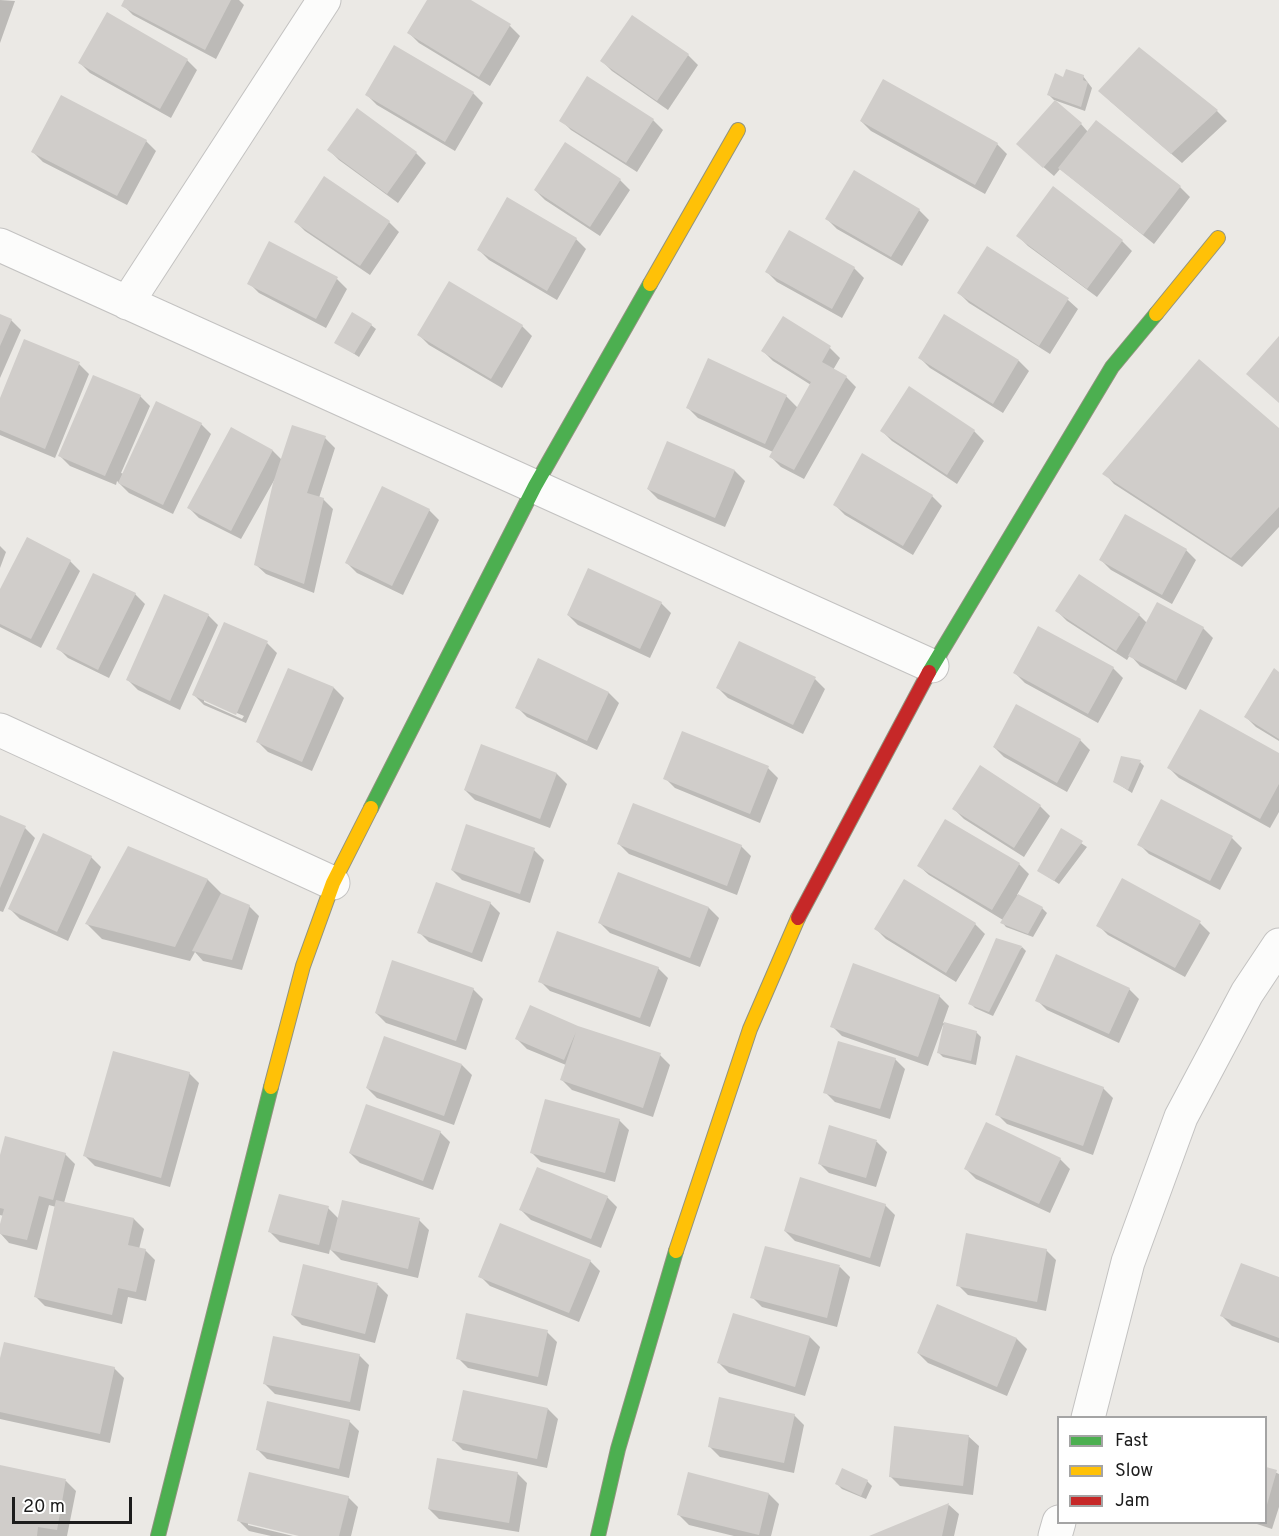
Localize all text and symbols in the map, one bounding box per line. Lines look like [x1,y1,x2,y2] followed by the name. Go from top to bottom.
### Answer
[1057,1416,1267,1524] legend
[1115,1430,1148,1453] text: Fast
[1115,1460,1153,1483] text: Slow
[15,1485,135,1523] scale bar
[1115,1490,1150,1513] text: Jam
[23,1496,65,1519] text: 20 m

